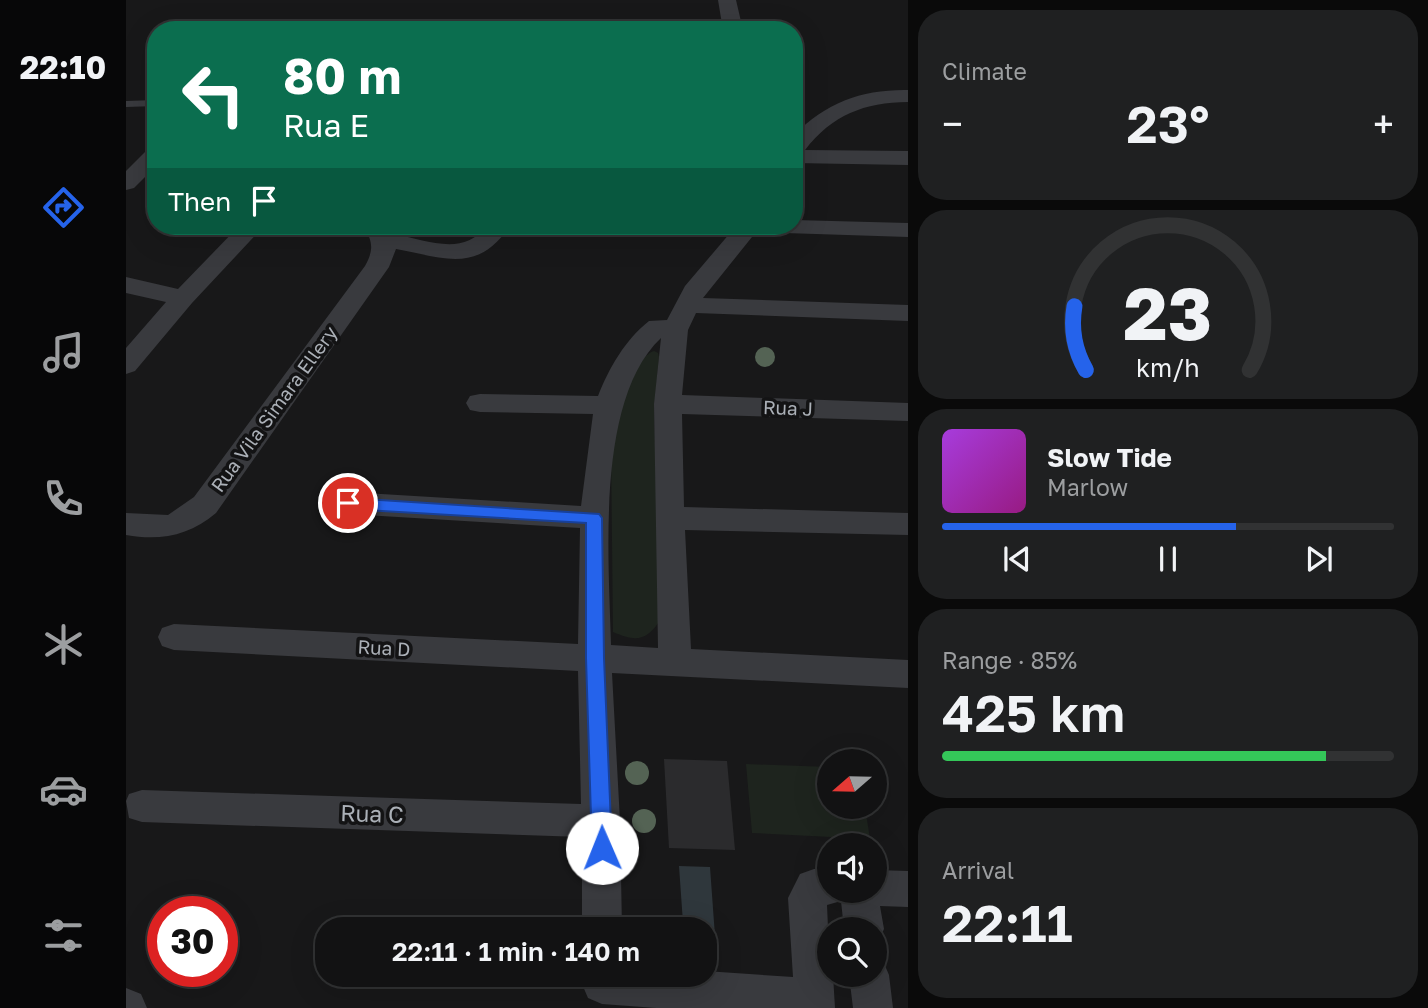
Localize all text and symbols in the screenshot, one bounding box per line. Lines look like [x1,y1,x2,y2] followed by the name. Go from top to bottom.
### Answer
[283,46,401,105] text: 80 m
[20,48,106,86] text: 22:10
[168,49,259,140] icon: left
[942,57,1027,85] text: Climate
[1127,92,1209,154] text: 23°
[942,101,963,146] text: −
[1373,101,1394,146] text: +
[283,106,369,144] text: Rua E
[245,182,283,220] icon: arrive
[39,183,88,232] icon: directions
[168,186,231,217] text: Then
[1124,270,1212,357] text: 23
[206,321,342,496] street label: Rua Vila Simara Ellery
[39,328,88,377] icon: music
[1136,352,1200,383] text: km/h
[763,395,813,420] street label: Rua J
[1047,442,1172,473] text: Slow Tide
[318,473,378,533] pin
[1047,473,1128,501] text: Marlow
[39,474,88,523] icon: phone
[329,484,367,522] icon: arrive
[998,540,1036,578] icon: previous
[1149,540,1187,578] icon: pause
[1300,540,1338,578] icon: next
[39,620,88,669] icon: climate
[357,635,411,660] street label: Rua D
[942,646,1077,674] text: Range · 85%
[942,681,1125,743] text: 425 km
[817,749,887,819] north arrow
[817,749,887,987] map controls
[39,765,88,814] icon: car
[340,798,404,828] street label: Rua C
[565,811,639,885] position arrow
[817,833,887,903] button: sound
[942,856,1014,884] text: Arrival
[942,891,1073,953] text: 22:11
[147,896,238,987] speed limit sign: 30
[39,911,88,960] icon: filters
[817,917,887,987] button: search
[392,936,640,967] text: 22:11 · 1 min · 140 m

